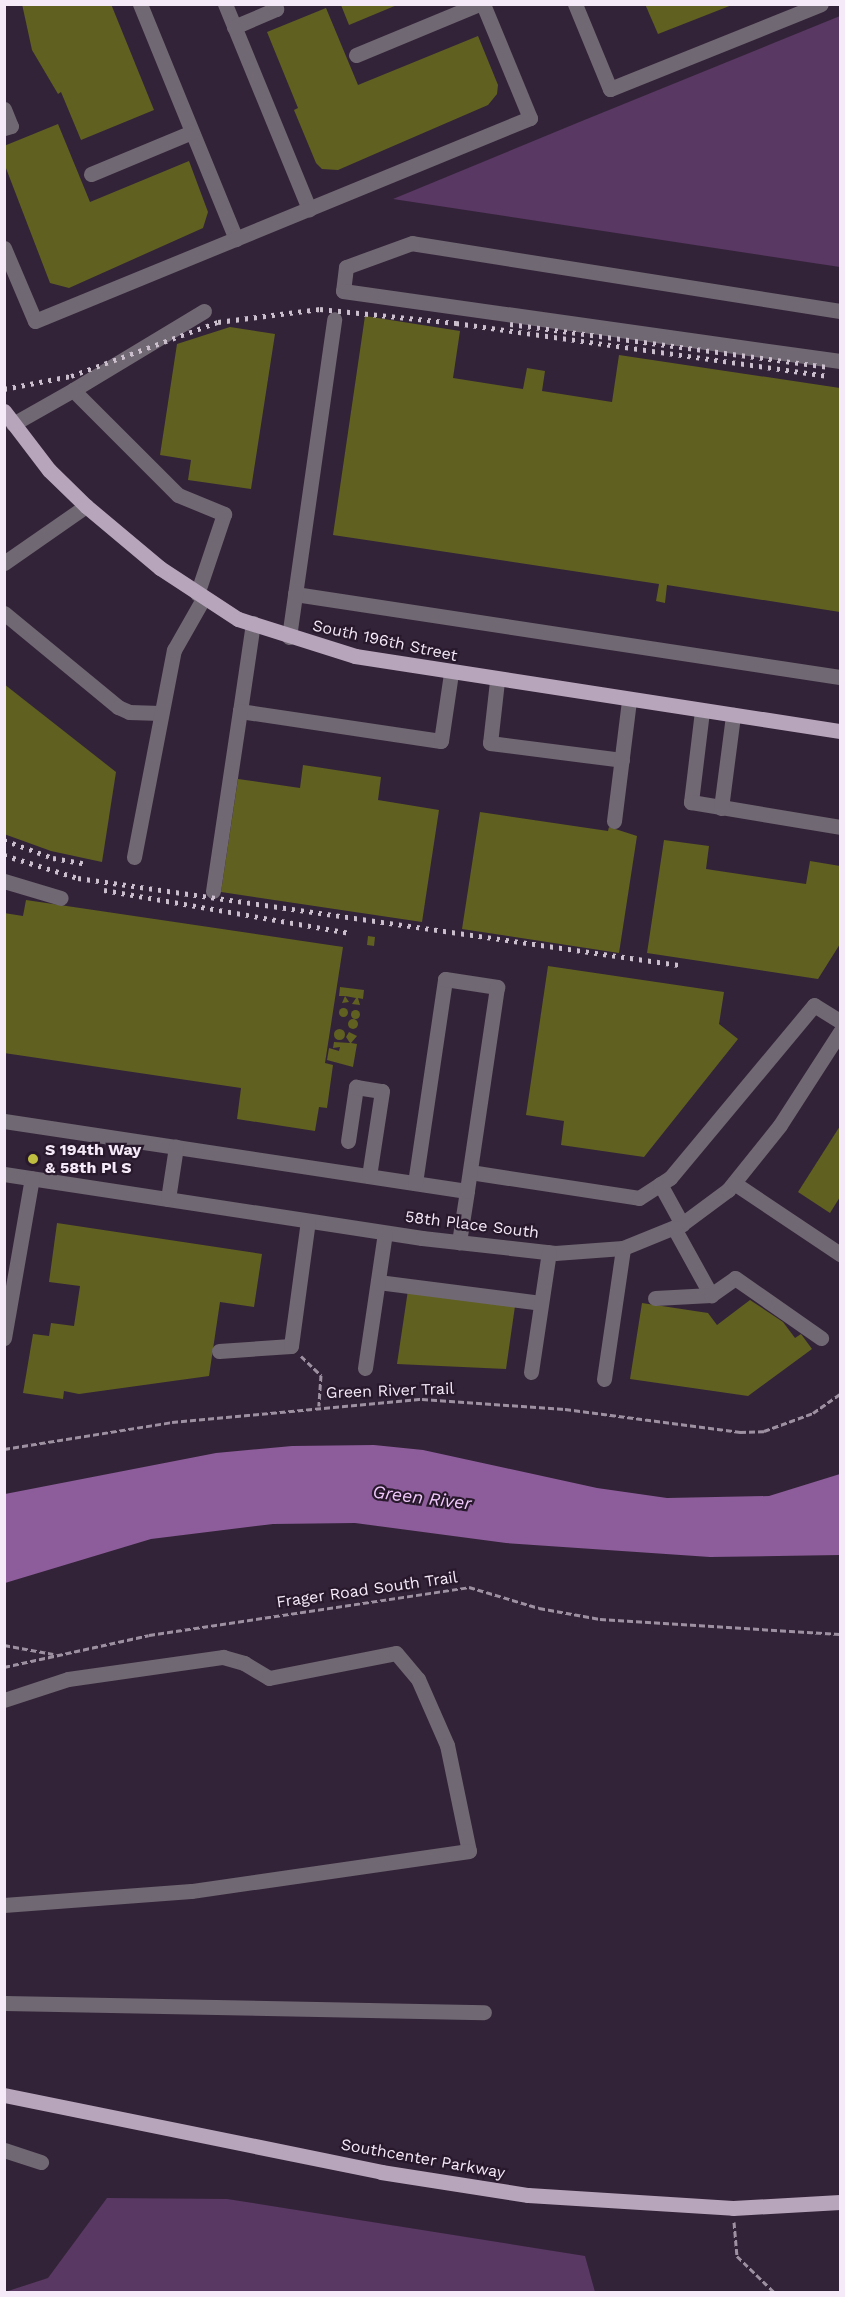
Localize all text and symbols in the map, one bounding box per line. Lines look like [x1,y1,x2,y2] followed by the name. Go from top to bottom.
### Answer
[311,616,459,666] street label: South 196th Street
[45,1140,142,1178] place label: S 194th Way & 58th Pl S
[26,1152,40,1166] marker: S 194th Way & 58th Pl S
[404,1207,540,1243] street label: 58th Place South
[325,1379,455,1403] street label: Green River Trail
[371,1481,473,1515] water label: Green River
[275,1568,459,1612] street label: Frager Road South Trail
[339,2135,507,2183] street label: Southcenter Parkway

